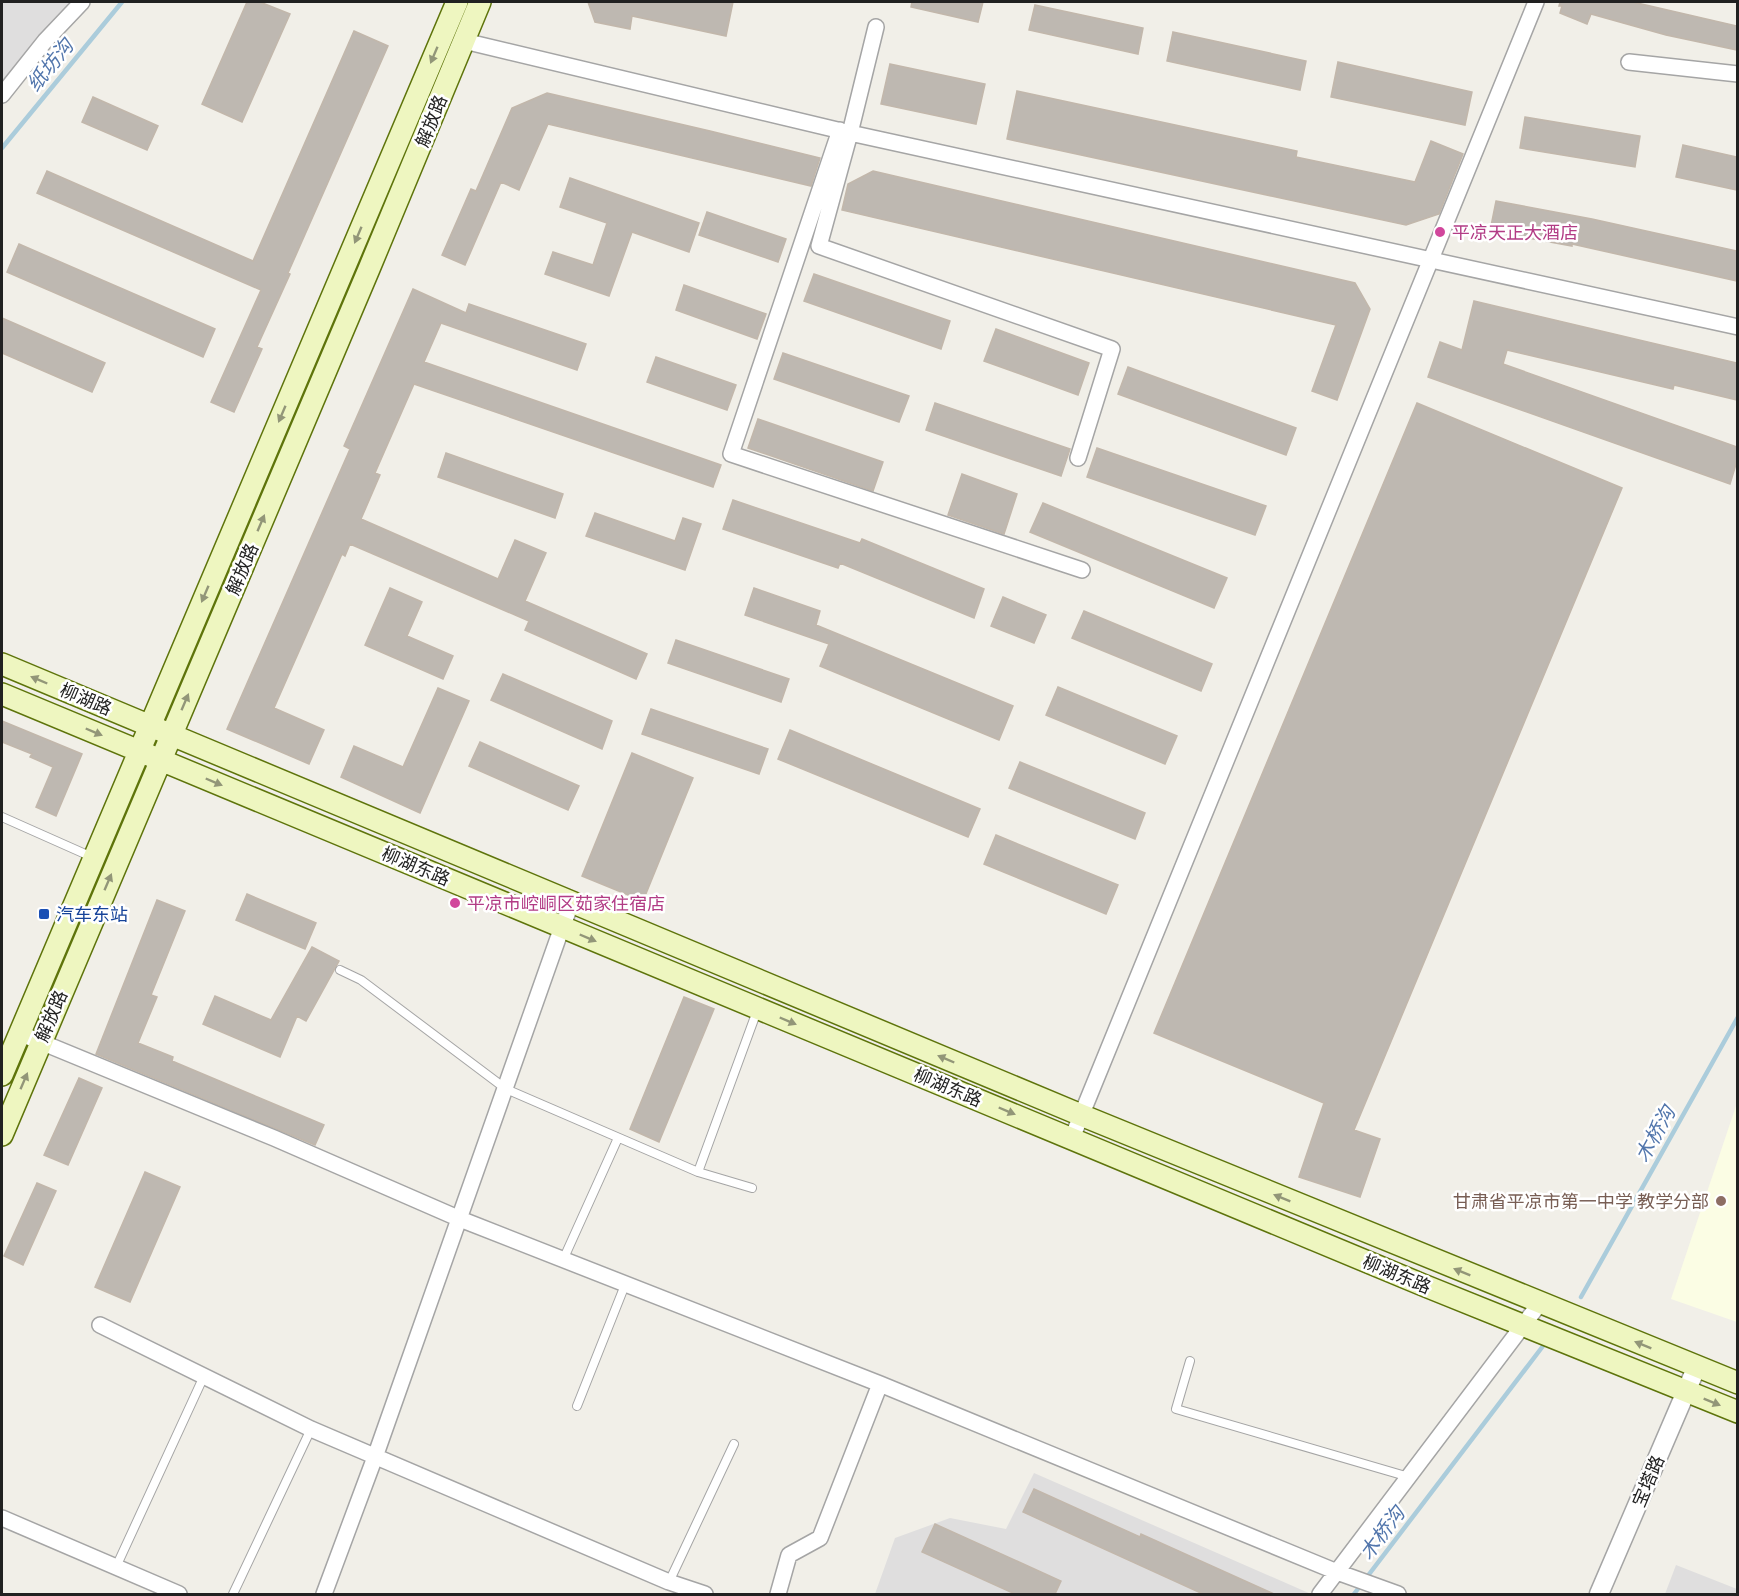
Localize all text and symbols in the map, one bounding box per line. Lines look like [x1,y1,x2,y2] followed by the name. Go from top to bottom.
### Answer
[22,33,79,96] water label: 纸坊沟
[429,47,439,65] one-way arrow
[411,92,451,150] street label: 解放路
[1452,222,1578,243] place label: 平凉天正大酒店
[1433,225,1447,239] marker: 平凉天正大酒店
[353,226,362,244] one-way arrow
[277,406,287,424] one-way arrow
[257,514,266,532] one-way arrow
[222,540,262,598] street label: 解放路
[200,585,210,603] one-way arrow
[30,675,48,685] one-way arrow
[57,679,115,719] street label: 柳湖路
[180,694,189,711] one-way arrow
[86,727,104,737] one-way arrow
[206,777,224,787] one-way arrow
[379,842,453,890] street label: 柳湖东路
[104,873,113,891] one-way arrow
[467,893,665,914] place label: 平凉市崆峒区茹家住宿店
[448,896,462,910] marker: 平凉市崆峒区茹家住宿店
[56,904,128,925] place label: 汽车东站
[37,907,51,921] marker: 汽车东站
[580,933,598,943] one-way arrow
[31,987,71,1045] street label: 解放路
[779,1016,797,1026] one-way arrow
[938,1054,955,1063] one-way arrow
[911,1063,985,1111] street label: 柳湖东路
[19,1071,29,1089] one-way arrow
[1630,1100,1681,1166] water label: 木桥沟
[998,1106,1016,1116] one-way arrow
[1453,1191,1709,1212] place label: 甘肃省平凉市第一中学 教学分部
[1272,1193,1290,1203] one-way arrow
[1714,1194,1728,1208] marker: 甘肃省平凉市第一中学 教学分部
[1360,1250,1434,1298] street label: 柳湖东路
[1453,1267,1471,1276] one-way arrow
[1634,1340,1652,1349] one-way arrow
[1703,1398,1721,1407] one-way arrow
[1628,1452,1668,1510] street label: 宝塔路
[1354,1500,1411,1564] water label: 木桥沟

